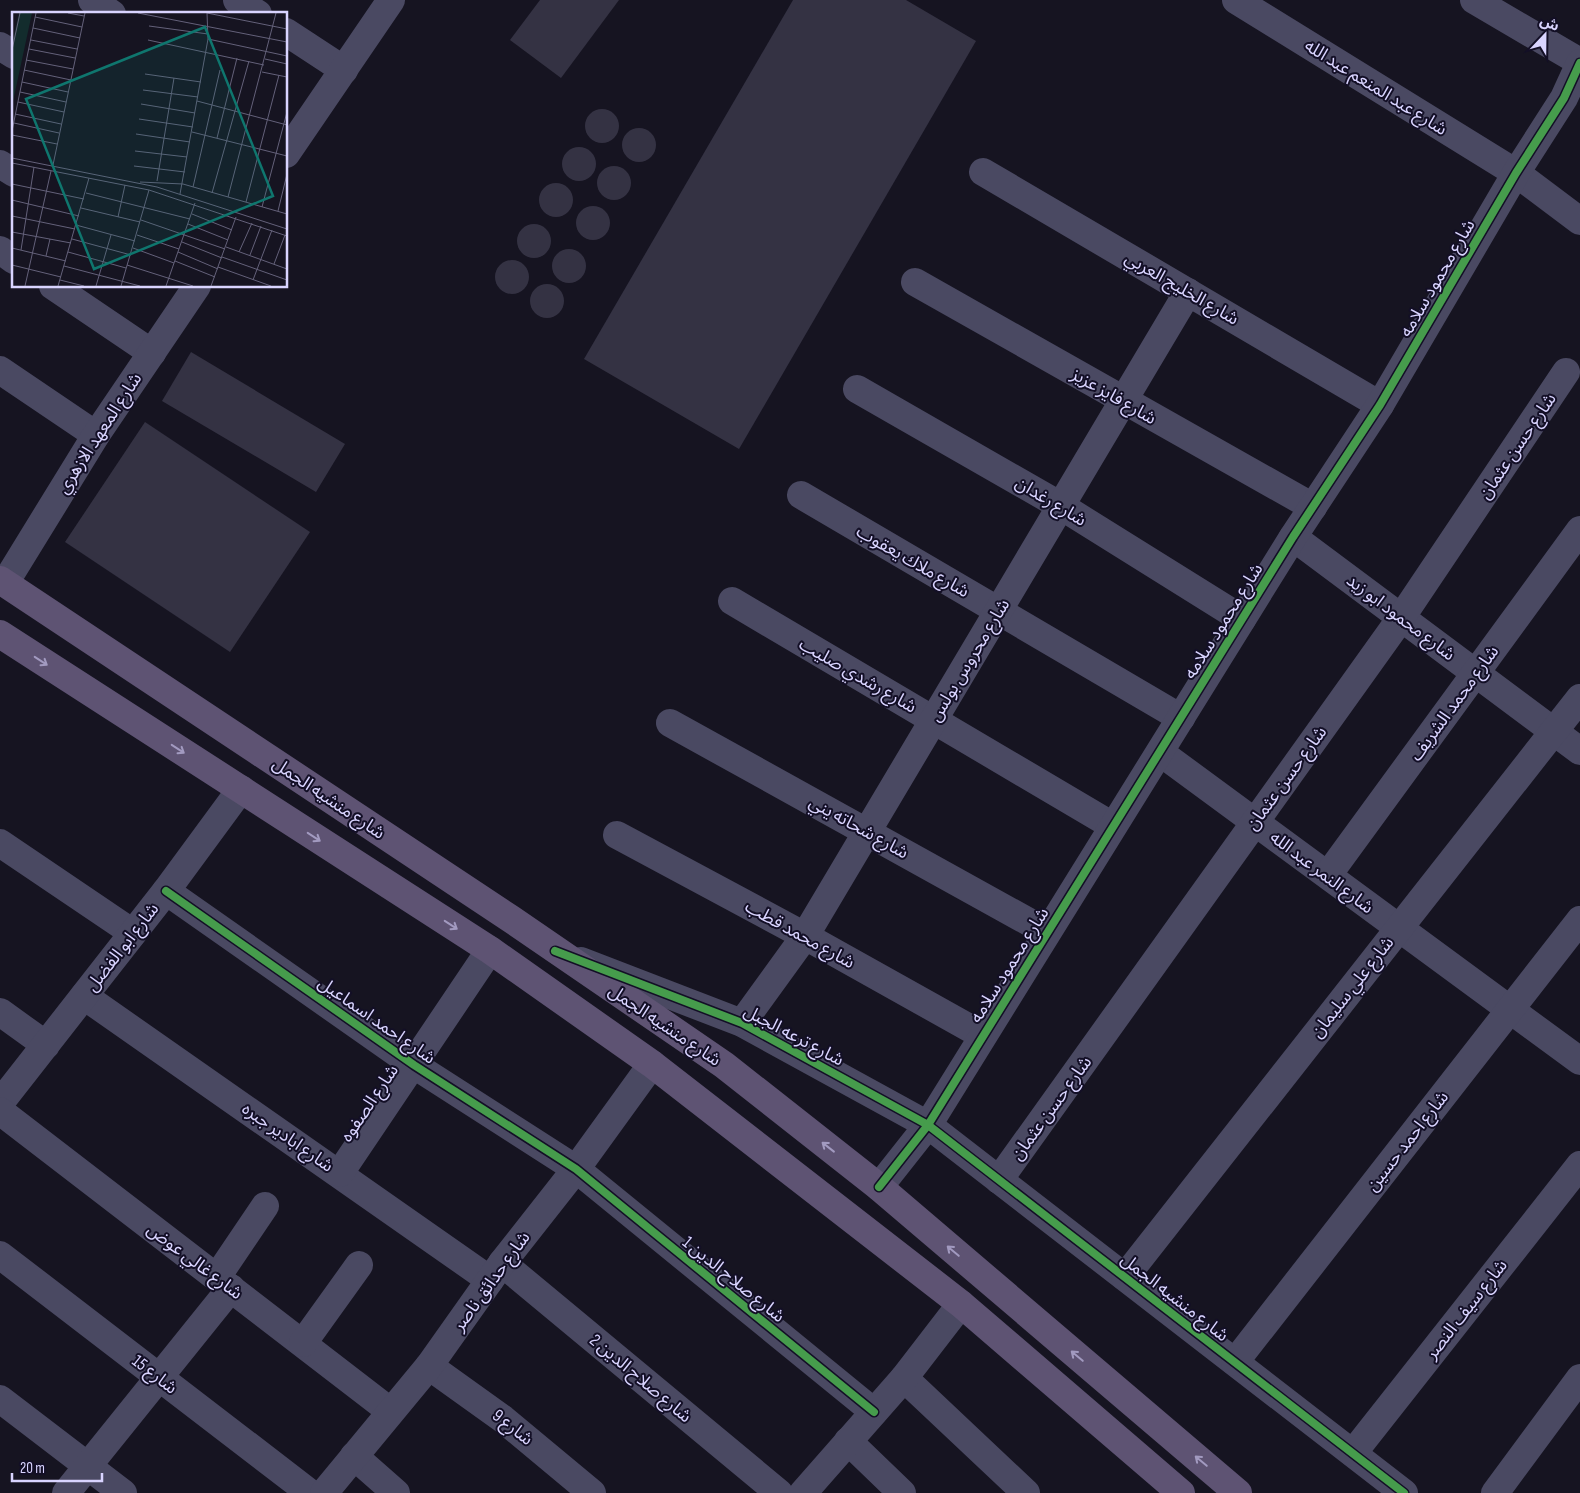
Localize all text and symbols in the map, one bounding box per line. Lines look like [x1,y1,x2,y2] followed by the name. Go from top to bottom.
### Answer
[1520,10,1570,60] north arrow
[12,12,288,288] inset map
[1538,12,1562,35] text: ش
[1299,35,1451,142] street label: شارع عبد المنعم عبد الله
[1395,216,1482,342] street label: شارع محمود سلامه
[1120,247,1242,332] street label: شارع الخليج العربي
[1065,363,1160,432] street label: شارع فايز عزيز
[52,369,149,499] street label: شارع المعهد الازهري
[1474,389,1563,505] street label: شارع حسن عثمان
[1010,472,1090,533] street label: شارع رغدان
[851,521,973,605] street label: شارع ملاك يعقوب
[1179,560,1270,685] street label: شارع محمود سلامه
[1340,570,1459,668] street label: شارع محمود ابو زيد
[924,595,1017,727] street label: شارع محروس بولس
[794,633,920,720] street label: شارع رشدي صليب
[1405,641,1506,767] street label: شارع محمد الشريف
[34,655,48,666] one-way arrow
[1242,722,1334,836] street label: شارع حسن عثمان
[170,744,184,754] one-way arrow
[267,753,389,846] street label: شارع منشيه الجمل
[804,791,912,866] street label: شارع شحاته يني
[1264,827,1378,921] street label: شارع النمر عبد الله
[307,832,321,842] one-way arrow
[740,896,858,976] street label: شارع محمد قطب
[81,899,166,998] street label: شارع ابو الفضل
[965,904,1056,1029] street label: شارع محمود سلامه
[443,920,457,930] one-way arrow
[1306,932,1401,1044] street label: شارع علي سليمان
[312,972,440,1071] street label: شارع احمد اسماعيل
[603,980,725,1073] street label: شارع منشيه الجمل
[739,1000,847,1073] street label: شارع ترعه الجبل
[1007,1052,1099,1166] street label: شارع حسن عثمان
[336,1061,405,1148] street label: شارع الصفوه
[1362,1087,1455,1197] street label: شارع احمد حسين
[236,1098,337,1179] street label: شارع ابادير جبره
[822,1142,835,1153] one-way arrow
[141,1219,247,1307] street label: شارع غالي عوض
[448,1227,537,1338] street label: شارع حدائق ناصر
[676,1232,789,1329] street label: شارع صلاح الدين 1
[947,1245,960,1256] one-way arrow
[1115,1249,1233,1348] street label: شارع منشيه الجمل
[1420,1255,1514,1366] street label: شارع سيف النصر
[583,1330,696,1429] street label: شارع صلاح الدين 2
[126,1350,181,1401] street label: شارع 15
[1071,1351,1084,1362] one-way arrow
[486,1405,537,1452] street label: شارع 9
[12,1450,102,1482] scale bar
[1194,1456,1207,1467] one-way arrow
[20,1459,45,1478] text: 20 m

